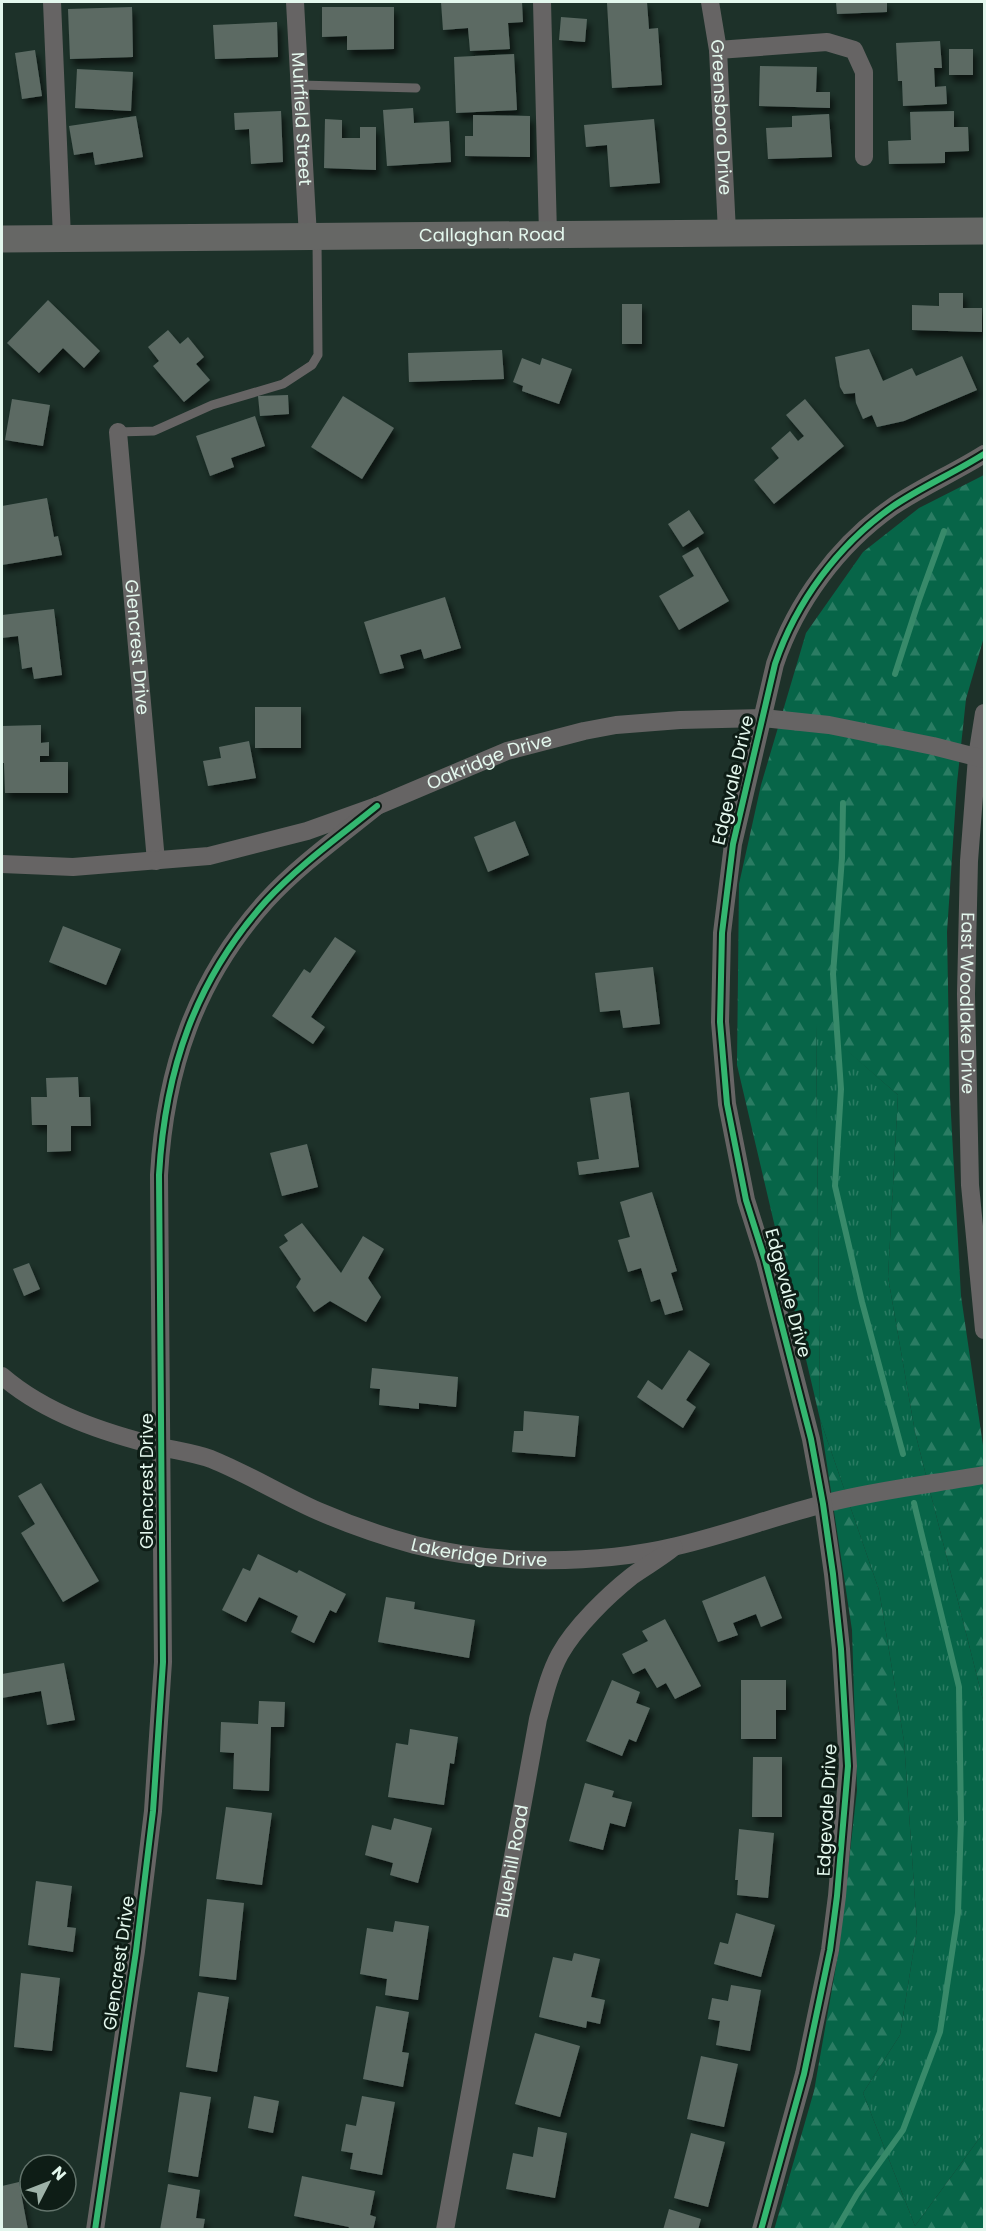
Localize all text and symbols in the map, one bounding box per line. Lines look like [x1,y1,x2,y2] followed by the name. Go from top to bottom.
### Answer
[704,37,738,196] street label: Greensboro Drive
[286,51,318,186] street label: Muirfield Street
[419,221,565,248] street label: Callaghan Road
[119,578,156,716] street label: Glencrest Drive
[705,713,760,847] street label: Edgevale Drive
[422,727,555,796] street label: Oakridge Drive
[954,912,981,1094] street label: East Woodlake Drive
[759,1226,818,1360] street label: Edgevale Drive
[134,1413,159,1549] street label: Glencrest Drive
[409,1532,547,1572] street label: Lakeridge Drive
[811,1743,842,1877] street label: Edgevale Drive
[489,1802,534,1920] street label: Bluehill Road
[97,1894,140,2032] street label: Glencrest Drive
[18,2153,78,2213] north arrow
[46,2161,71,2185] text: N

